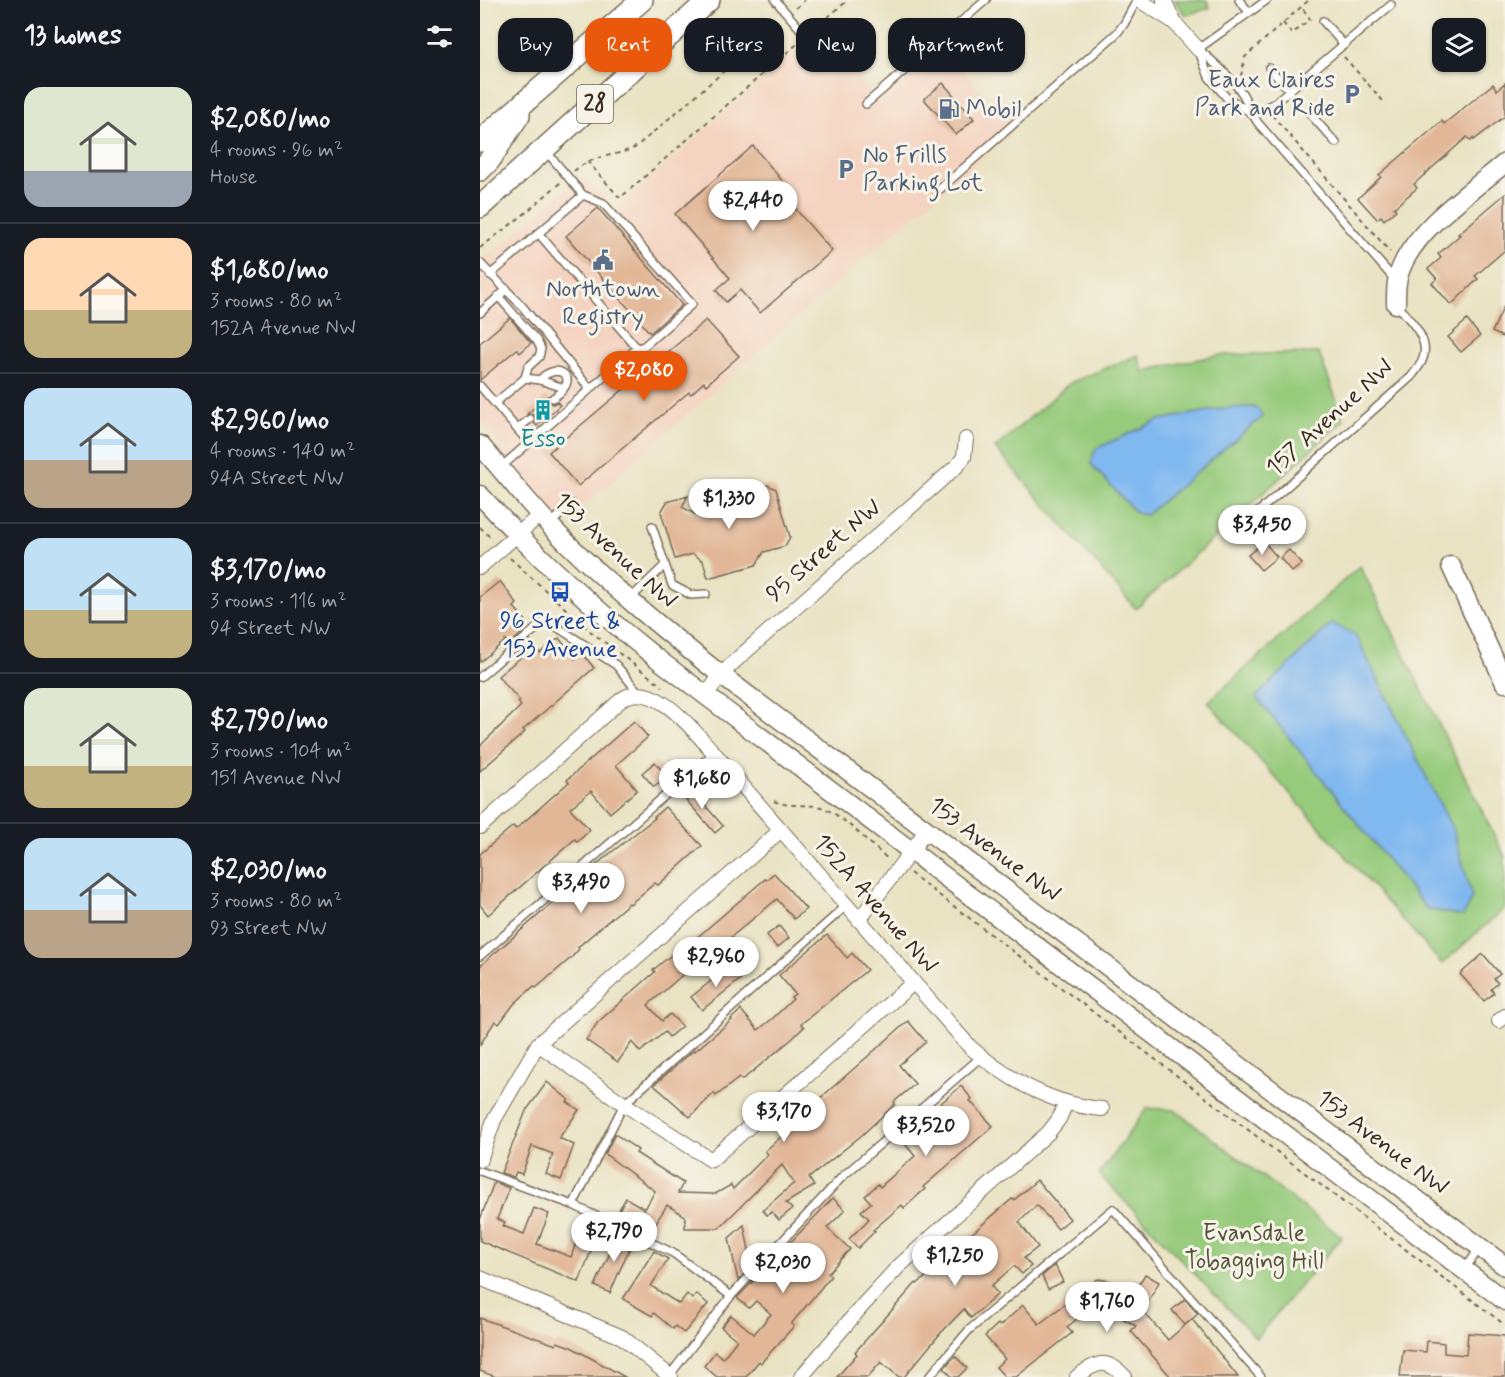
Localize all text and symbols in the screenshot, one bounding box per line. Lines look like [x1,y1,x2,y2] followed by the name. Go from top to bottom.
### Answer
[498,18,573,72] chip: Buy
[585,18,672,72] chip: Rent
[684,18,784,72] chip: Filters
[796,18,876,72] chip: New
[888,18,1025,72] chip: Apartment
[1432,18,1486,72] map controls
[1432,18,1486,72] button: layers
[24,19,122,53] text: 13 homes
[423,20,456,53] icon: filters
[1195,65,1335,124] place label: Eaux Claires Park and Ride
[1340,82,1364,106] parking icon: Eaux Claires Park and Ride
[577,85,613,123] road number: 28
[966,94,1021,125] place label: Mobil
[937,97,961,121] fuel station icon: Mobil
[210,103,330,137] text: $2,080/mo
[72,111,144,183] icon: home
[210,137,343,164] text: 4 rooms · 96 m²
[863,140,983,202] place label: No Frills Parking Lot
[834,157,858,181] parking icon: No Frills Parking Lot
[210,164,257,191] text: House
[704,181,802,232] pin: $2,440
[723,187,784,214] text: $2,440
[591,248,615,272] public building icon: Northtown Registry
[210,254,329,288] text: $1,680/mo
[72,262,144,334] icon: home
[546,274,660,336] place label: Northtown Registry
[210,288,342,315] text: 3 rooms · 80 m²
[210,315,356,342] text: 152A Avenue NW
[595,351,693,402] pin: $2,080
[1260,353,1400,483] street label: 157 Avenue NW
[614,357,674,384] text: $2,080
[531,398,555,422] building icon: Esso
[210,404,329,438] text: $2,960/mo
[72,412,144,484] icon: home
[520,424,566,455] place label: Esso
[210,438,355,465] text: 4 rooms · 140 m²
[210,465,344,492] text: 94A Street NW
[680,479,778,530] pin: $1,330
[703,485,755,512] text: $1,330
[547,486,683,616] street label: 153 Avenue NW
[760,492,888,610] street label: 95 Street NW
[1213,505,1311,556] pin: $3,450
[1232,511,1292,538] text: $3,450
[210,554,326,588] text: $3,170/mo
[72,562,144,634] icon: home
[548,580,572,604] bus stop icon: 96 Street & 153 Avenue
[210,588,346,615] text: 3 rooms · 116 m²
[500,606,620,665] place label: 96 Street & 153 Avenue
[210,615,331,642] text: 94 Street NW
[210,704,328,738] text: $2,790/mo
[72,712,144,784] icon: home
[210,738,352,765] text: 3 rooms · 104 m²
[653,759,751,810] pin: $1,680
[210,765,341,792] text: 151 Avenue NW
[673,765,731,792] text: $1,680
[922,790,1066,910] street label: 153 Avenue NW
[806,828,944,980] street label: 152A Avenue NW
[210,854,327,888] text: $2,030/mo
[72,862,144,934] icon: home
[532,863,630,914] pin: $3,490
[552,869,610,896] text: $3,490
[210,888,342,915] text: 3 rooms · 80 m²
[210,915,327,942] text: 93 Street NW
[667,937,765,988] pin: $2,960
[687,943,745,970] text: $2,960
[1310,1083,1454,1203] street label: 153 Avenue NW
[735,1092,833,1143] pin: $3,170
[756,1098,812,1125] text: $3,170
[877,1106,975,1157] pin: $3,520
[897,1112,955,1139] text: $3,520
[565,1212,663,1263] pin: $2,790
[585,1218,643,1245] text: $2,790
[1185,1218,1323,1279] park label: Evansdale Tobagging Hill
[906,1236,1004,1287] pin: $1,250
[926,1242,984,1269] text: $1,250
[734,1243,832,1294] pin: $2,030
[755,1249,811,1276] text: $2,030
[1058,1282,1156,1333] pin: $1,760
[1079,1288,1135,1315] text: $1,760

